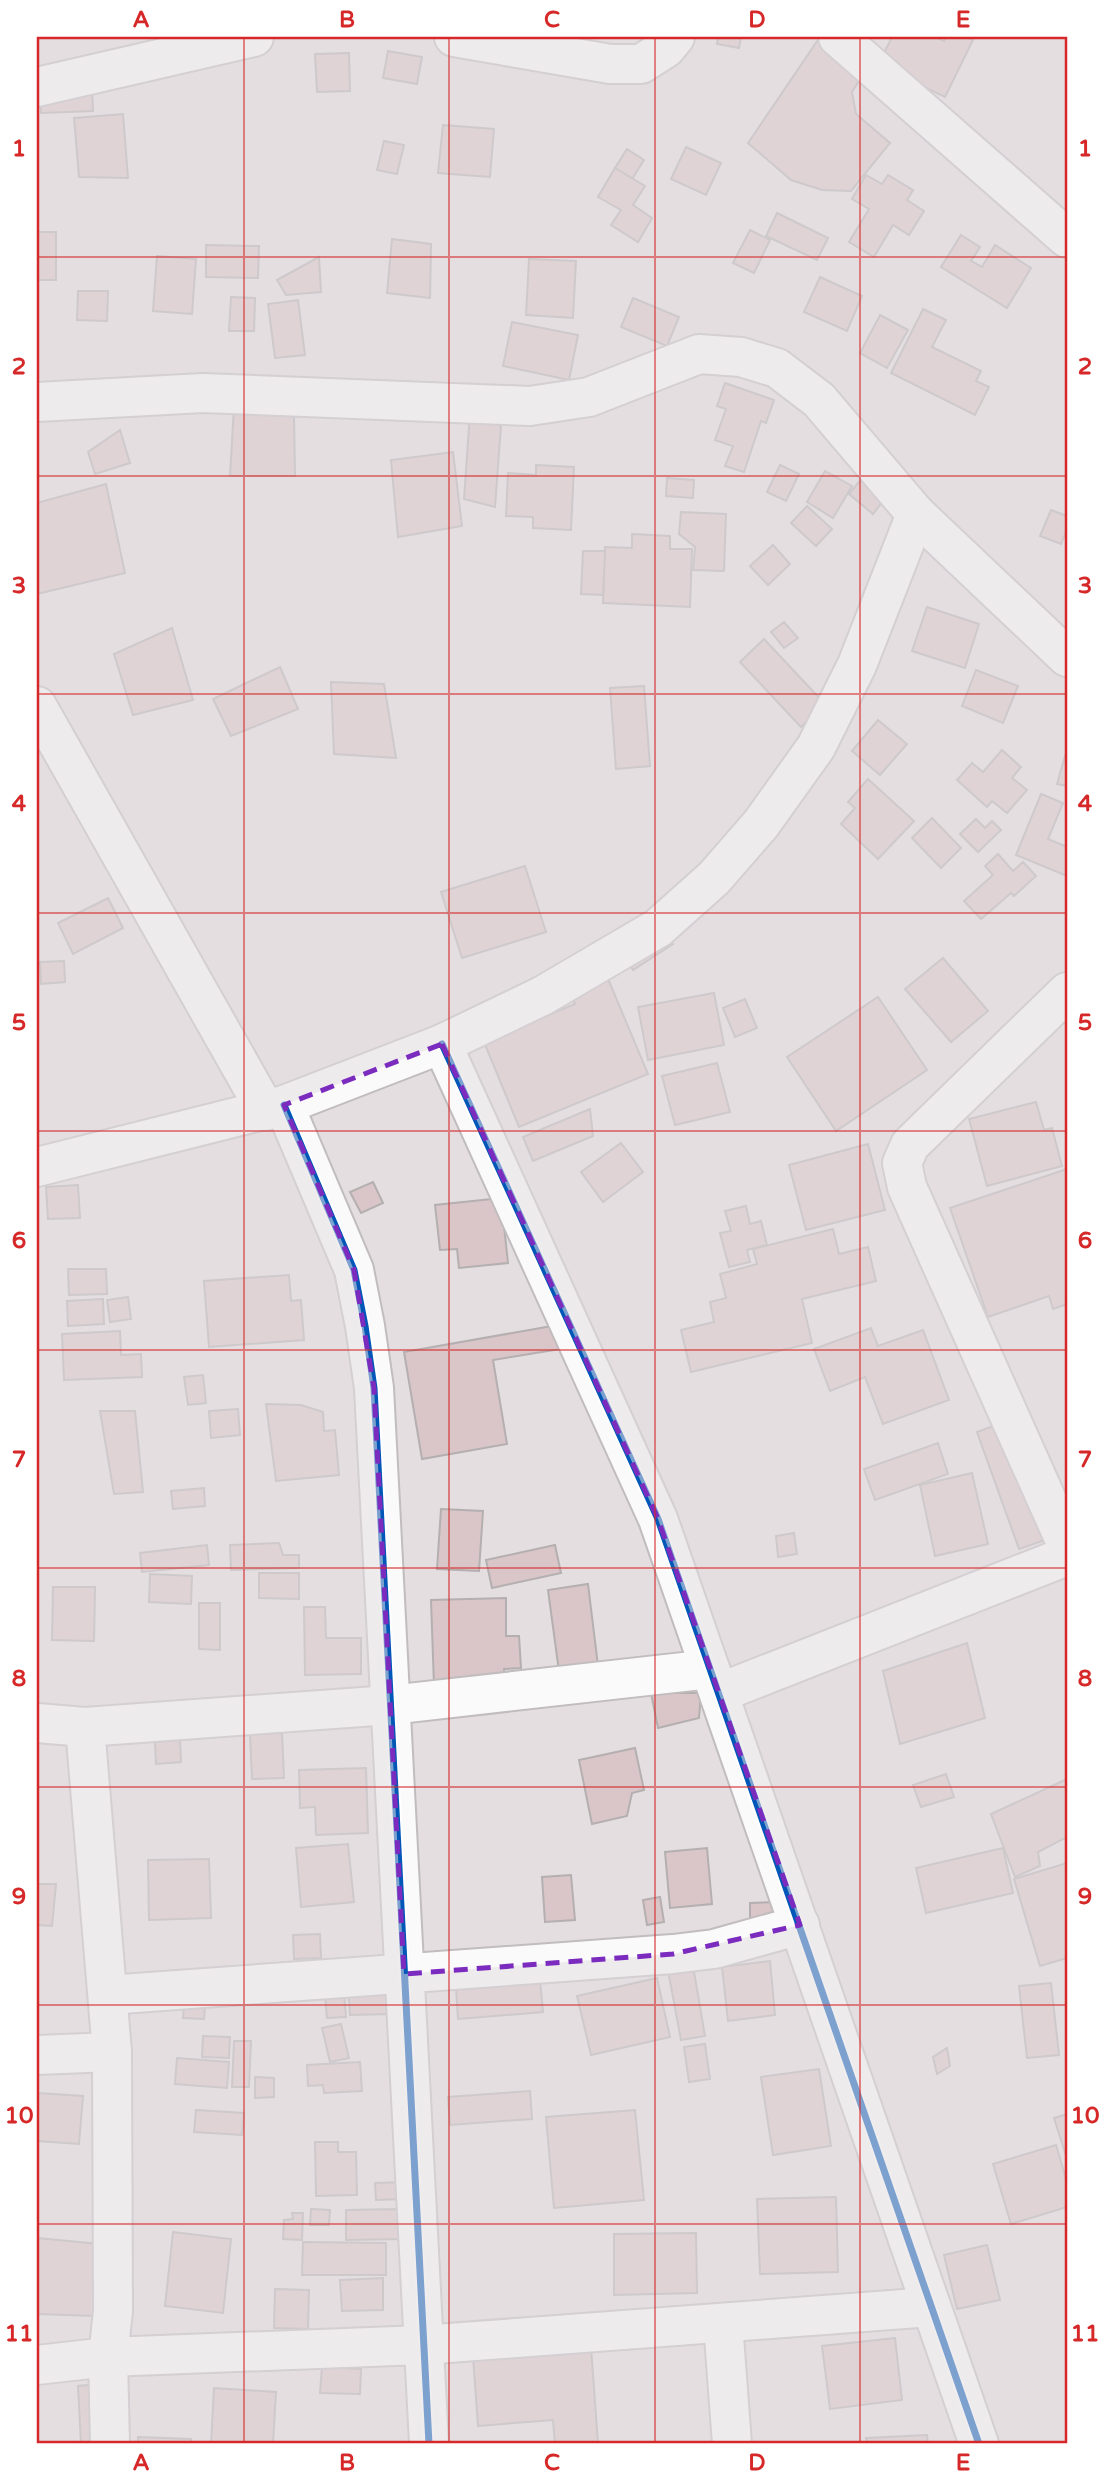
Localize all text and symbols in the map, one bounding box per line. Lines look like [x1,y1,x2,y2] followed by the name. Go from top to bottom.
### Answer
[132,6,150,34] text: A
[339,6,355,34] text: B
[544,6,560,34] text: C
[748,6,766,34] text: D
[956,6,970,34] text: E
[12,135,26,163] text: 1
[1078,135,1092,163] text: 1
[12,353,26,381] text: 2
[1078,353,1092,381] text: 2
[12,572,26,600] text: 3
[1078,572,1092,600] text: 3
[12,790,27,818] text: 4
[1078,790,1093,818] text: 4
[12,1009,26,1037] text: 5
[1078,1009,1092,1037] text: 5
[12,1227,26,1255] text: 6
[1078,1227,1092,1255] text: 6
[12,1446,26,1474] text: 7
[1078,1446,1092,1474] text: 7
[12,1665,26,1693] text: 8
[1078,1665,1092,1693] text: 8
[12,1883,26,1911] text: 9
[1078,1883,1092,1911] text: 9
[5,2102,33,2130] text: 10
[1071,2102,1099,2130] text: 10
[5,2320,33,2348] text: 11
[1071,2320,1099,2348] text: 11
[132,2449,150,2477] text: A
[339,2449,355,2477] text: B
[544,2449,560,2477] text: C
[748,2449,766,2477] text: D
[956,2449,970,2477] text: E

